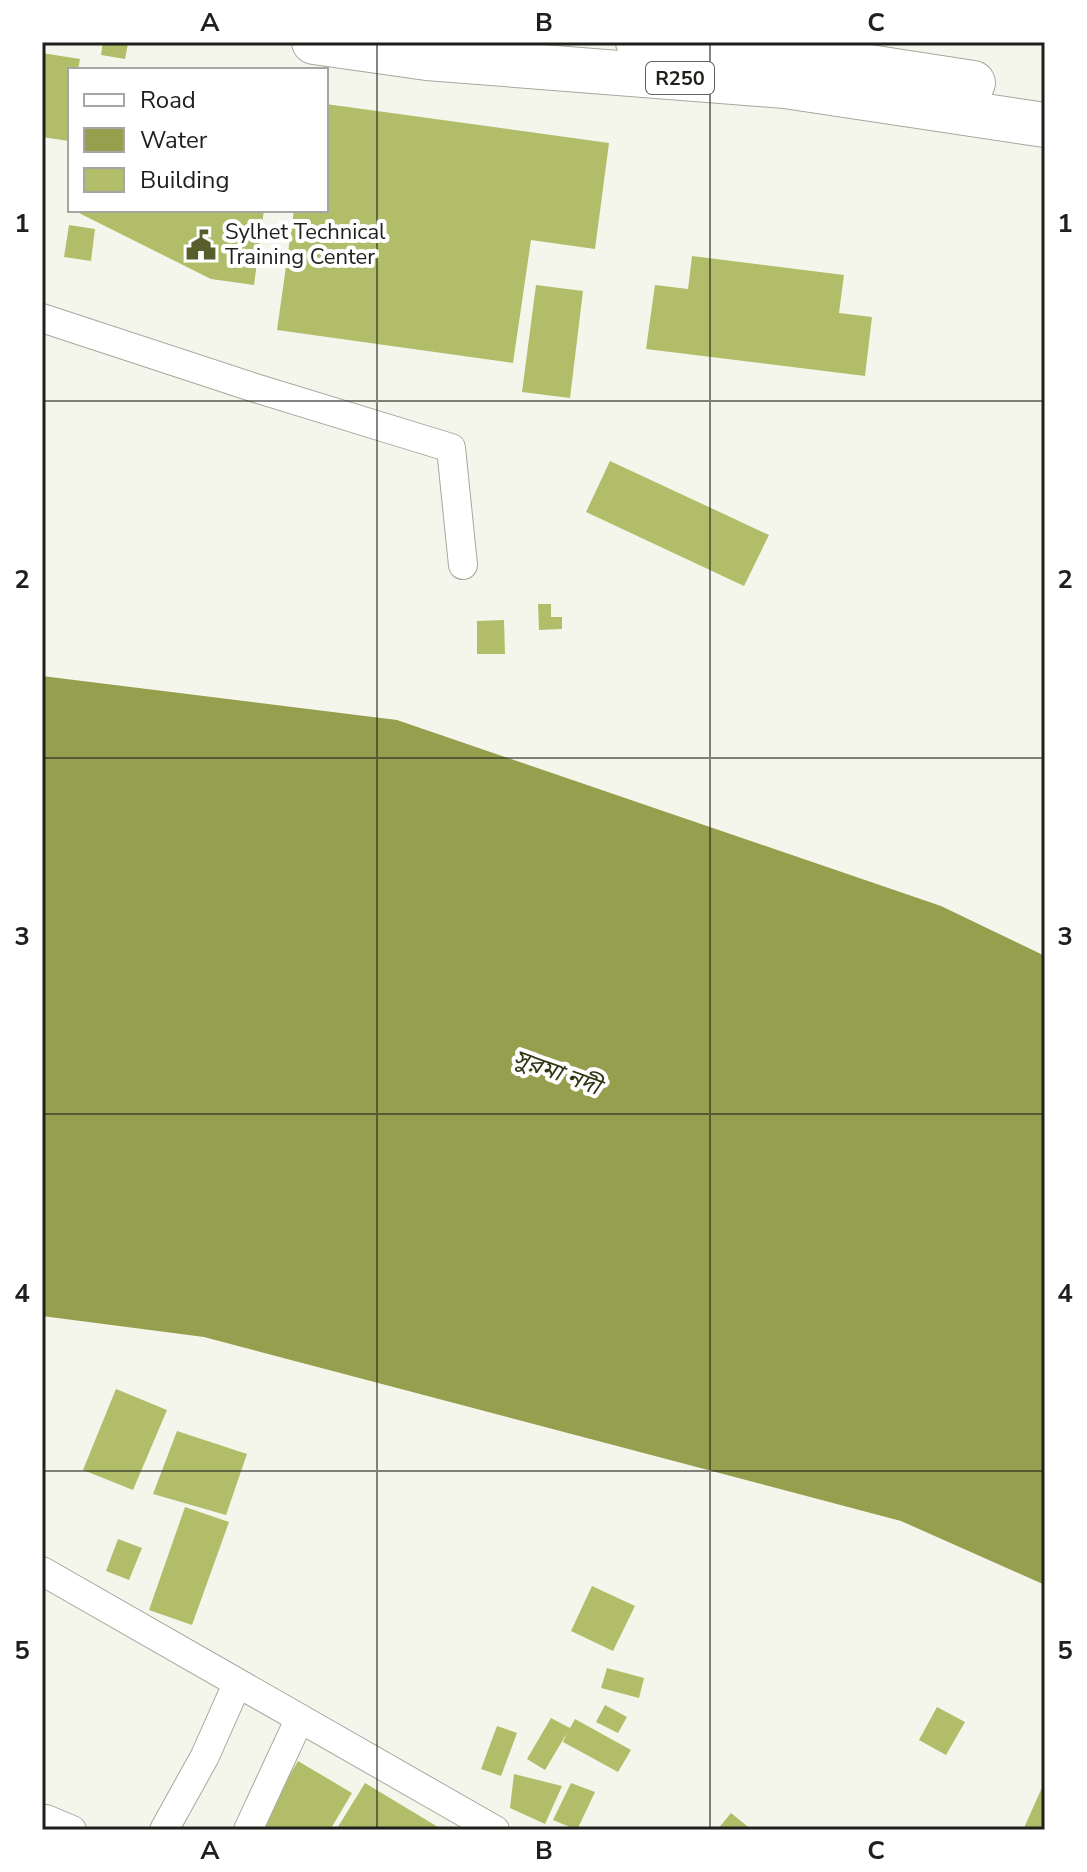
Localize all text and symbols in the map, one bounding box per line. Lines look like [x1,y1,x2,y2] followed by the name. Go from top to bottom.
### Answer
[200,5,220,40] text: A
[535,5,553,40] text: B
[867,5,885,40] text: C
[646,62,714,94] road number: R250
[68,68,328,212] legend
[140,84,196,116] text: Road
[140,124,208,156] text: Water
[140,164,230,196] text: Building
[14,206,30,241] text: 1
[1057,206,1073,241] text: 1
[225,217,386,272] place label: Sylhet Technical Training Center
[184,228,218,262] public building icon: Sylhet Technical Training Center
[14,562,30,597] text: 2
[1057,562,1073,597] text: 2
[14,919,30,954] text: 3
[1057,919,1073,954] text: 3
[509,1041,609,1104] water label: সুরমা নদী
[14,1276,30,1311] text: 4
[1057,1276,1073,1311] text: 4
[14,1633,30,1668] text: 5
[1057,1633,1073,1668] text: 5
[200,1833,220,1868] text: A
[535,1833,553,1868] text: B
[867,1833,885,1868] text: C

